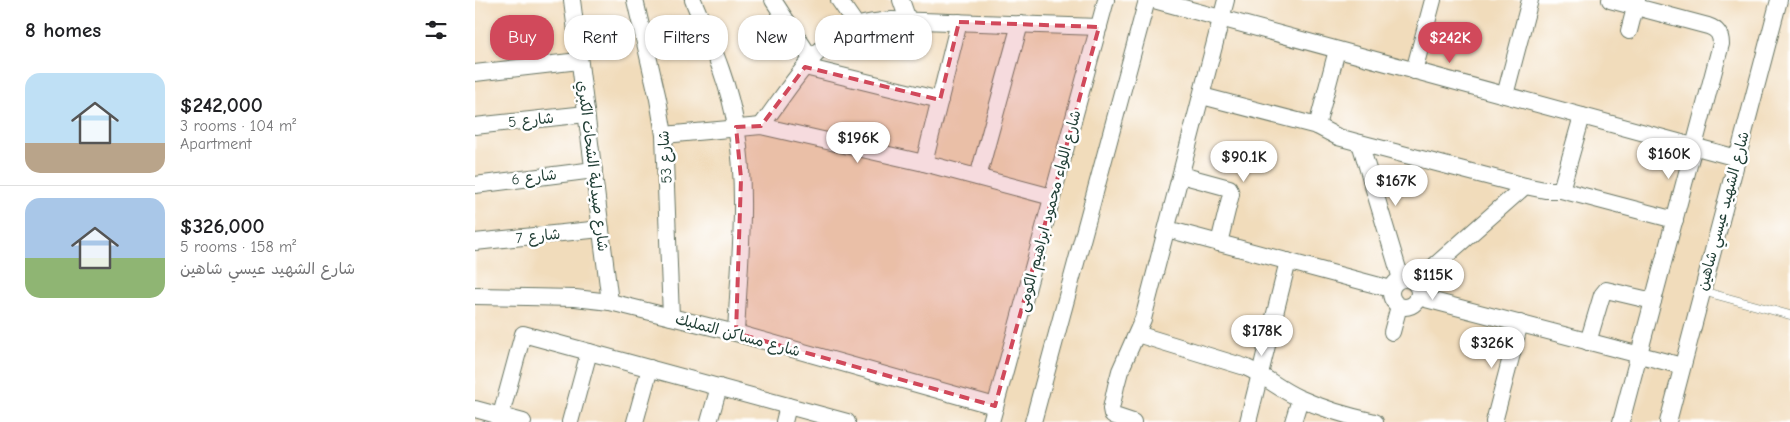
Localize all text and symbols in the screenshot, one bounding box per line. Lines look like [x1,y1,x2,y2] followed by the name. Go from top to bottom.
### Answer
[490,15,554,60] chip: Buy
[564,15,635,60] chip: Rent
[645,15,728,60] chip: Filters
[738,15,805,60] chip: New
[815,15,932,60] chip: Apartment
[422,16,450,44] icon: filters
[25,18,101,42] text: 8 homes
[1415,22,1485,64] pin: $242K
[1429,29,1471,47] text: $242K
[572,80,612,253] street label: شارع صيدلية الشحات الكبري
[65,93,125,153] icon: home
[180,93,263,117] text: $242,000
[1013,108,1088,315] street label: شارع اللواء محمود ابراهيم الكومى
[507,109,555,132] street label: شارع 5
[180,117,296,135] text: 3 rooms · 104 m²
[823,121,893,164] pin: $196K
[837,129,879,147] text: $196K
[1693,129,1757,294] street label: شارع الشهيد عيسي شاهين
[654,130,677,184] street label: شارع 53
[180,135,252,153] text: Apartment
[1634,138,1704,180] pin: $160K
[1203,140,1285,183] pin: $90.1K
[1648,145,1690,163] text: $160K
[1221,148,1267,166] text: $90.1K
[1361,164,1431,207] pin: $167K
[510,165,558,190] street label: شارع 6
[1376,172,1416,190] text: $167K
[180,214,264,238] text: $326,000
[65,218,125,278] icon: home
[515,225,561,248] street label: شارع 7
[180,238,296,256] text: 5 rooms · 158 m²
[1398,258,1468,301] pin: $115K
[180,260,355,278] text: شارع الشهيد عيسي شاهين
[1413,266,1453,284] text: $115K
[673,310,802,361] street label: شارع مساكن التمليك
[1227,314,1297,357] pin: $178K
[1242,322,1282,340] text: $178K
[1457,326,1527,369] pin: $326K
[1471,334,1513,352] text: $326K

